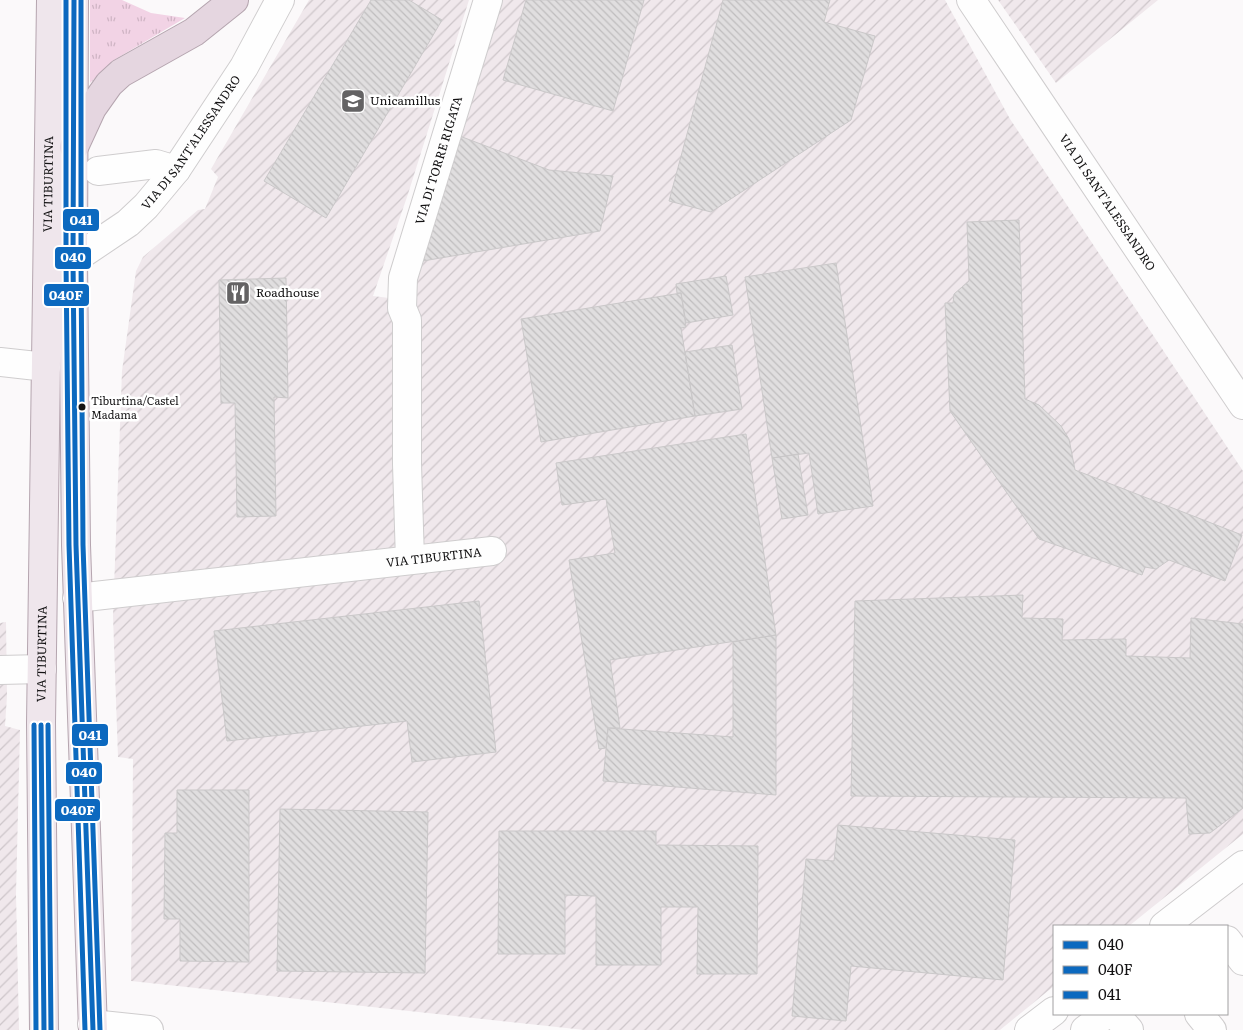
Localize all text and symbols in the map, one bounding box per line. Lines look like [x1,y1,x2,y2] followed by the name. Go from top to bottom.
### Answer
[136,71,244,213] street label: VIA DI SANT'ALESSANDRO
[340,88,366,114] school or university icon: Unicamillus
[370,91,441,109] place label: Unicamillus
[410,93,466,227] street label: VIA DI TORRE RIGATA
[1055,130,1160,274] street label: VIA DI SANT'ALESSANDRO
[38,136,57,232] street label: VIA TIBURTINA
[62,208,100,232] line badge: 041
[70,209,93,229] text: 041
[54,246,92,270] line badge: 040
[60,246,86,266] text: 040
[225,280,251,306] restaurant icon: Roadhouse
[43,283,90,307] line badge: 040F
[256,283,319,301] place label: Roadhouse
[49,284,83,304] text: 040F
[91,392,179,422] place label: Tiburtina/Castel Madama
[77,402,87,412] marker: Tiburtina/Castel Madama
[385,542,483,571] street label: VIA TIBURTINA
[31,606,51,702] street label: VIA TIBURTINA
[71,723,109,747] line badge: 041
[79,724,102,744] text: 041
[65,761,103,785] line badge: 040
[71,761,97,781] text: 040
[54,798,101,822] line badge: 040F
[61,799,95,819] text: 040F
[1053,925,1228,1015] legend
[1098,932,1124,955] text: 040
[1098,957,1133,980] text: 040F
[1098,982,1121,1005] text: 041

